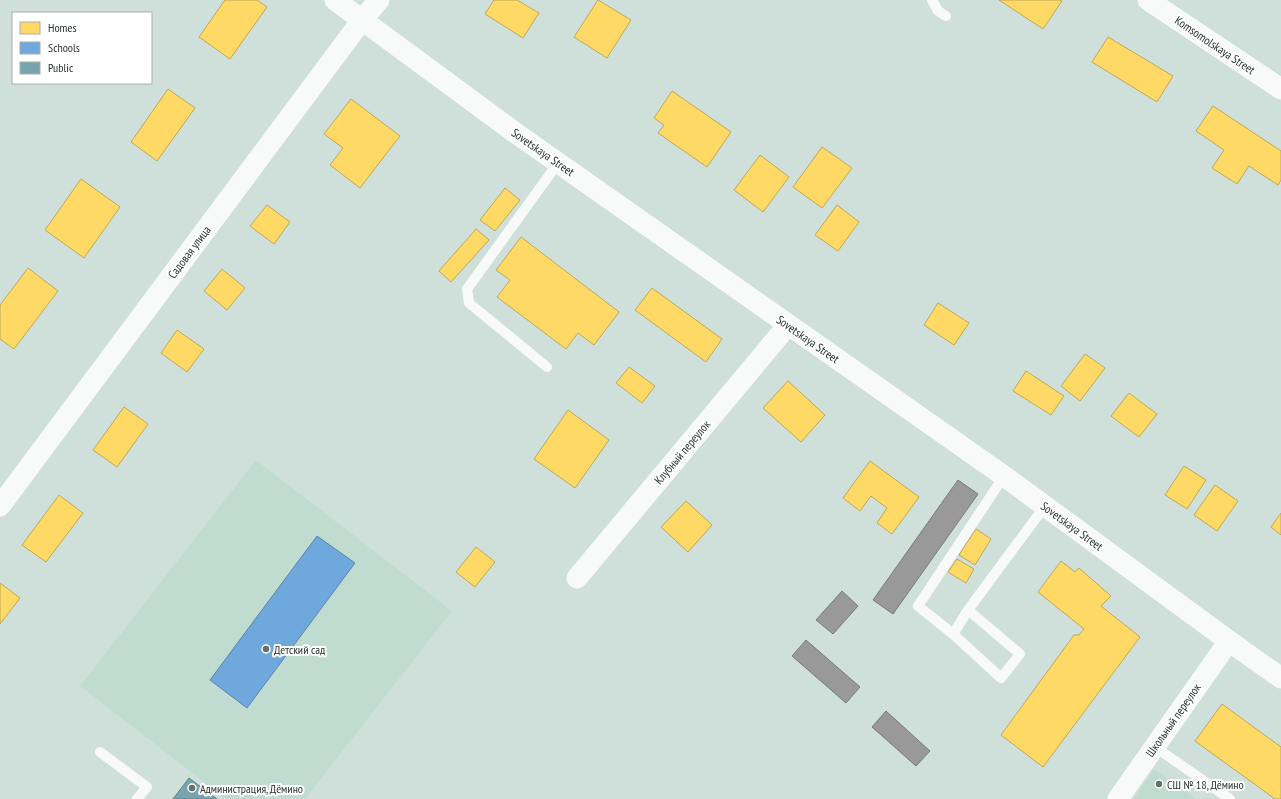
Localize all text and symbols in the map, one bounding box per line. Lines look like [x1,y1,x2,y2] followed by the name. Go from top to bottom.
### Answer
[12,12,152,84] legend
[1172,13,1259,78] street label: Komsomolskaya Street
[48,20,76,35] text: Homes
[48,40,80,55] text: Schools
[48,60,74,75] text: Public
[509,125,578,180] street label: Sovetskaya Street
[164,223,214,281] street label: Садовая улица
[774,312,843,367] street label: Sovetskaya Street
[651,417,713,487] street label: Клубный переулок
[1038,498,1107,554] street label: Sovetskaya Street
[274,642,326,657] place label: Детский сад
[261,644,271,654] marker: Детский сад
[1142,680,1204,760] street label: Школьный переулок
[1167,777,1244,792] place label: СШ № 18, Дёмино
[1154,779,1164,789] marker: СШ № 18, Дёмино
[200,781,303,796] place label: Администрация, Дёмино
[187,783,197,793] marker: Администрация, Дёмино

